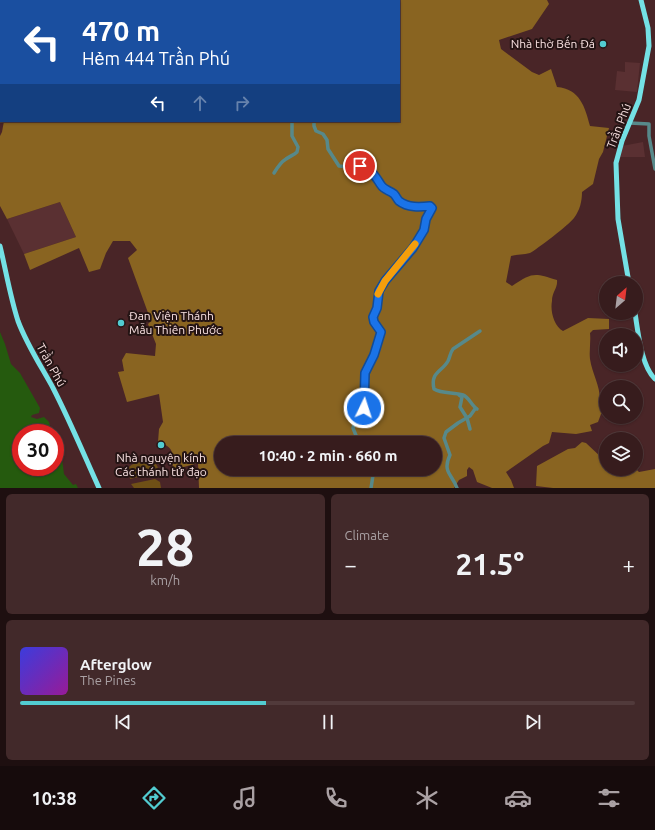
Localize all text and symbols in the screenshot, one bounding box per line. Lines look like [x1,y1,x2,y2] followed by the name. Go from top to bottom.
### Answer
[82,15,160,46] text: 470 m
[16,16,68,68] icon: left
[511,36,595,50] place label: Nhà thờ Bến Đá
[598,39,608,49] marker: Nhà thờ Bến Đá
[82,48,230,68] text: Hẻm 444 Trần Phú
[147,92,169,114] icon: left
[189,92,211,114] icon: ahead
[231,92,253,114] icon: right
[603,101,633,150] street label: Trần Phú
[343,149,377,183] pin
[349,155,371,177] icon: arrive
[599,276,643,320] north arrow
[599,276,643,476] map controls
[129,309,222,336] place label: Đan Viện Thánh Mẫu Thiên Phước
[116,318,126,328] marker: Đan Viện Thánh Mẫu Thiên Phước
[599,328,643,372] button: sound
[34,340,69,389] street label: Trần Phú
[599,380,643,424] button: search
[343,387,385,429] position arrow
[12,424,64,476] speed limit sign: 30
[599,432,643,476] button: layers
[156,440,166,450] marker: Nhà nguyện kính Các thánh tử đạo
[259,447,397,464] text: 10:40 · 2 min · 660 m
[115,451,207,479] place label: Nhà nguyện kính Các thánh tử đạo
[136,518,195,576] text: 28
[345,528,389,542] text: Climate
[455,547,524,581] text: 21.5°
[345,552,357,577] text: −
[623,552,635,577] text: +
[150,573,180,587] text: km/h
[80,656,152,673] text: Afterglow
[80,673,136,687] text: The Pines
[112,711,134,733] icon: previous
[317,711,339,733] icon: pause
[522,711,544,733] icon: next
[140,784,168,812] icon: directions
[231,784,259,812] icon: music
[322,784,350,812] icon: phone
[413,784,441,812] icon: climate
[504,784,532,812] icon: car
[595,784,623,812] icon: filters
[32,788,77,808] text: 10:38

